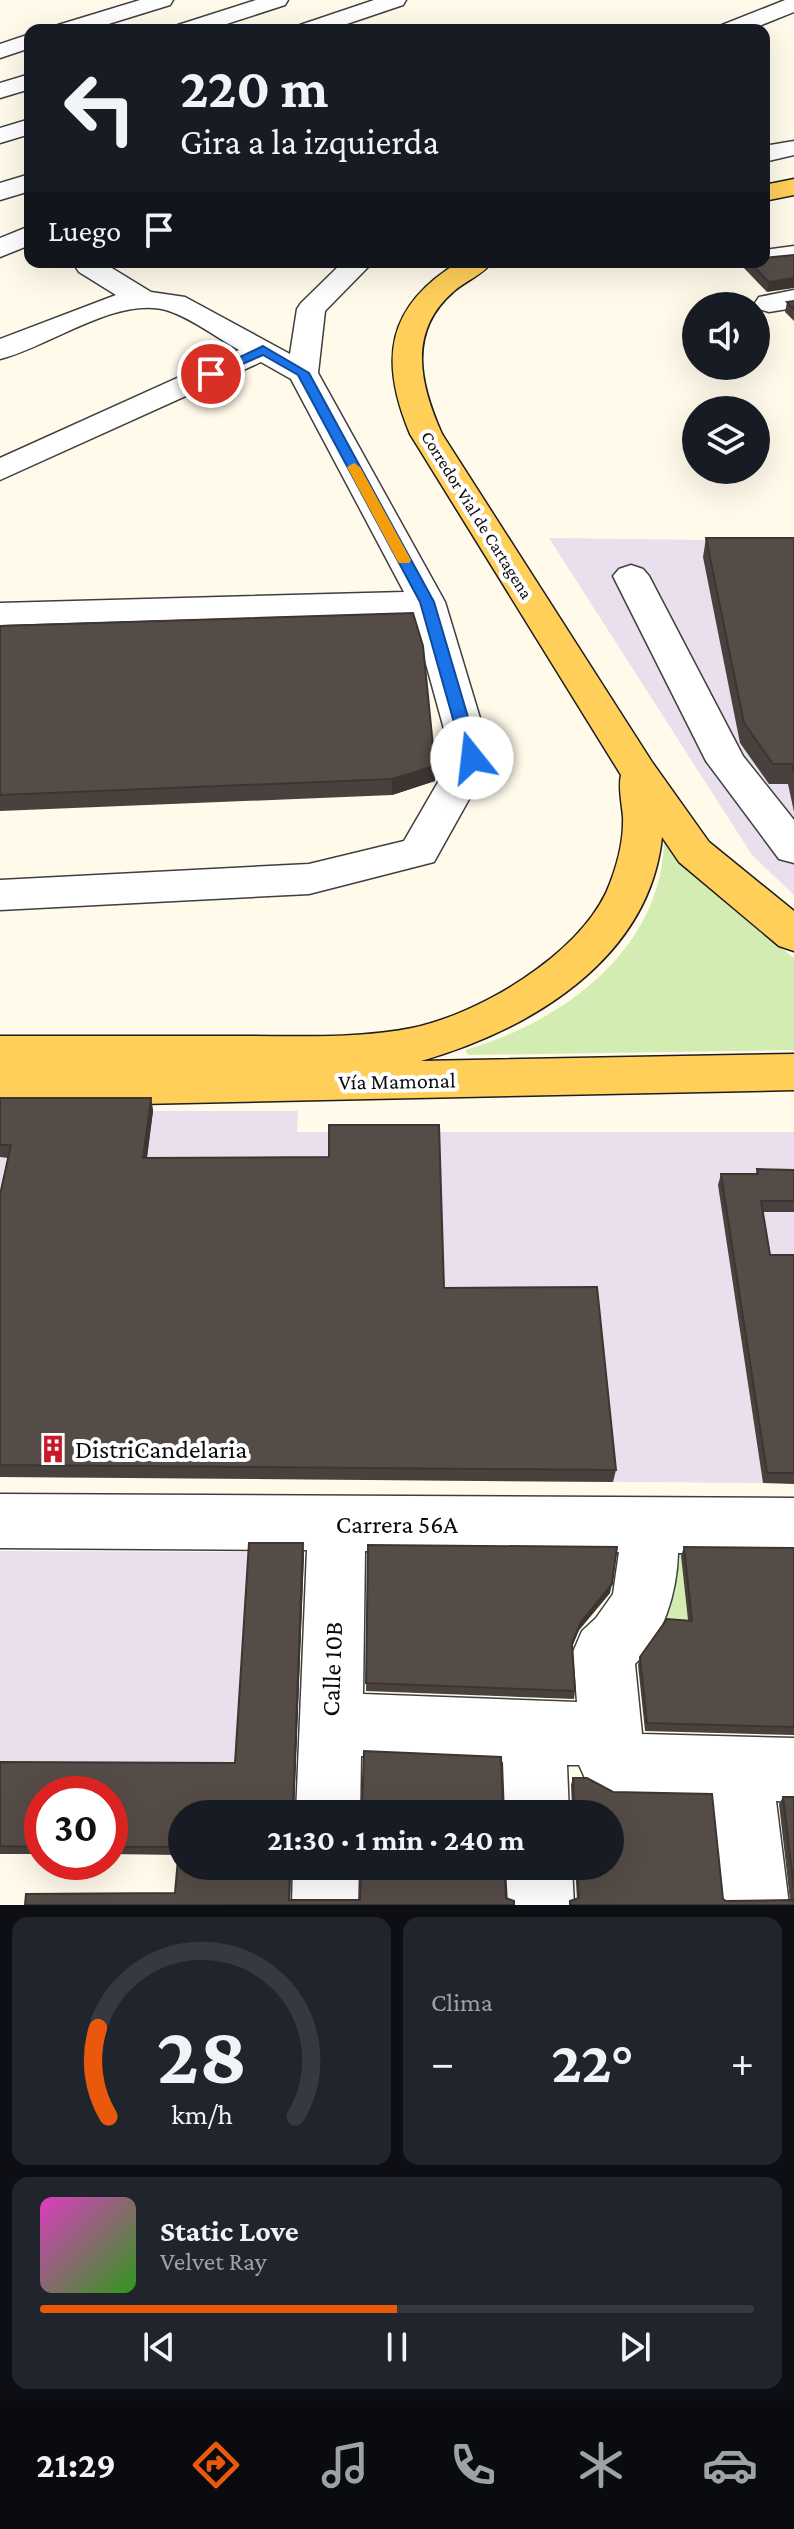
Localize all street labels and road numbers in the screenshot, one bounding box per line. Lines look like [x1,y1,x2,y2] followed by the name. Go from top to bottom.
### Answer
[417,428,537,602] street label: Corredor Vial de Cartagena
[338,1067,456,1095] street label: Vía Mamonal
[336,1510,458,1539] street label: Carrera 56A
[316,1621,348,1717] street label: Calle 10B

